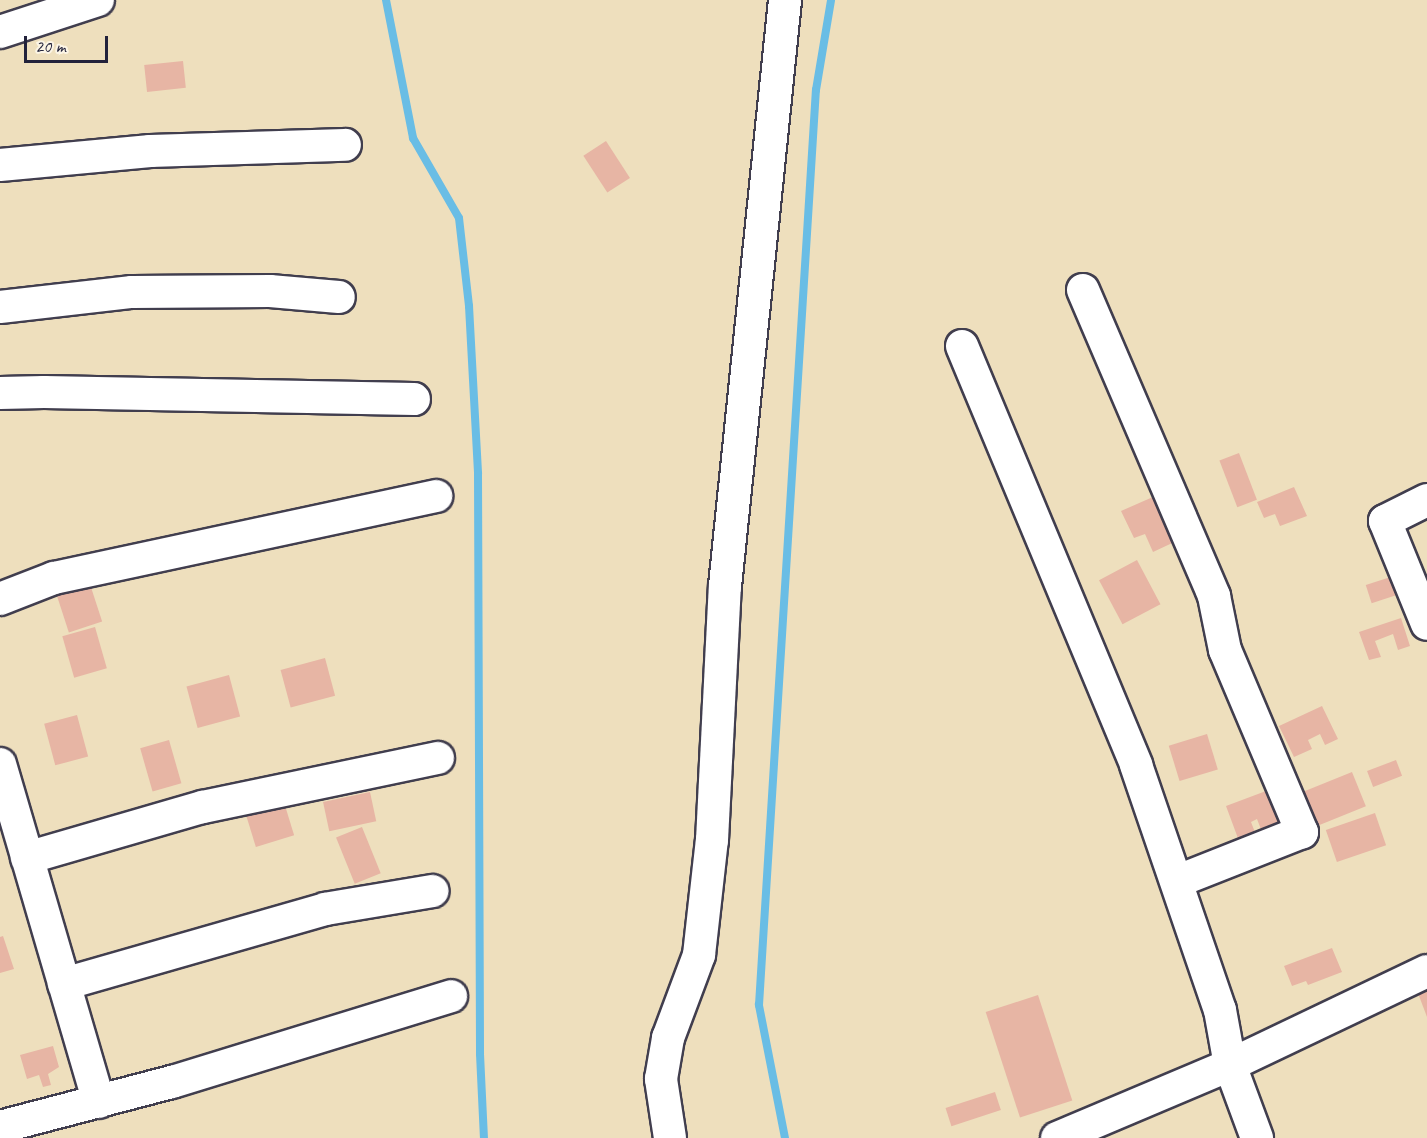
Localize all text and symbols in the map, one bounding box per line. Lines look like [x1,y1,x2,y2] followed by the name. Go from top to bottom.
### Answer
[27,24,111,62] scale bar
[35,35,66,57] text: 20 m

